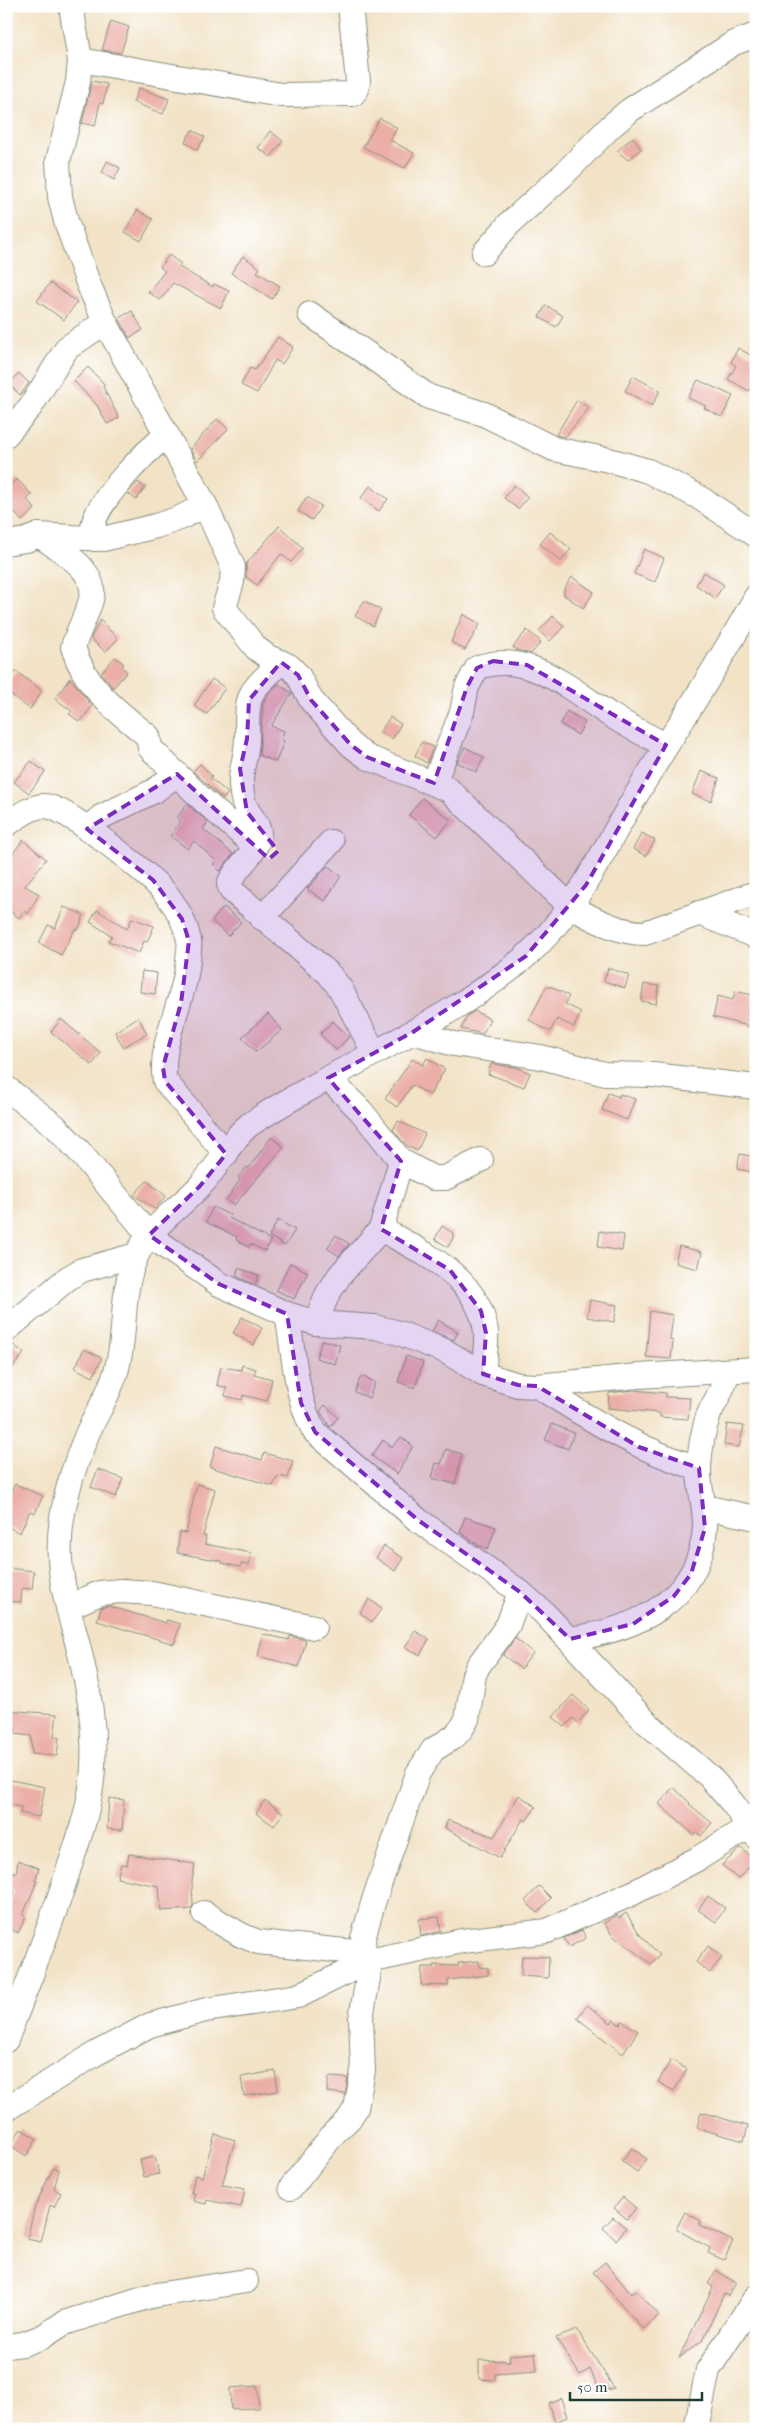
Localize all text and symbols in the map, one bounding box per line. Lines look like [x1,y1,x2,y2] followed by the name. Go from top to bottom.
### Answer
[570,2370,702,2402] scale bar
[577,2378,608,2396] text: 50 m

